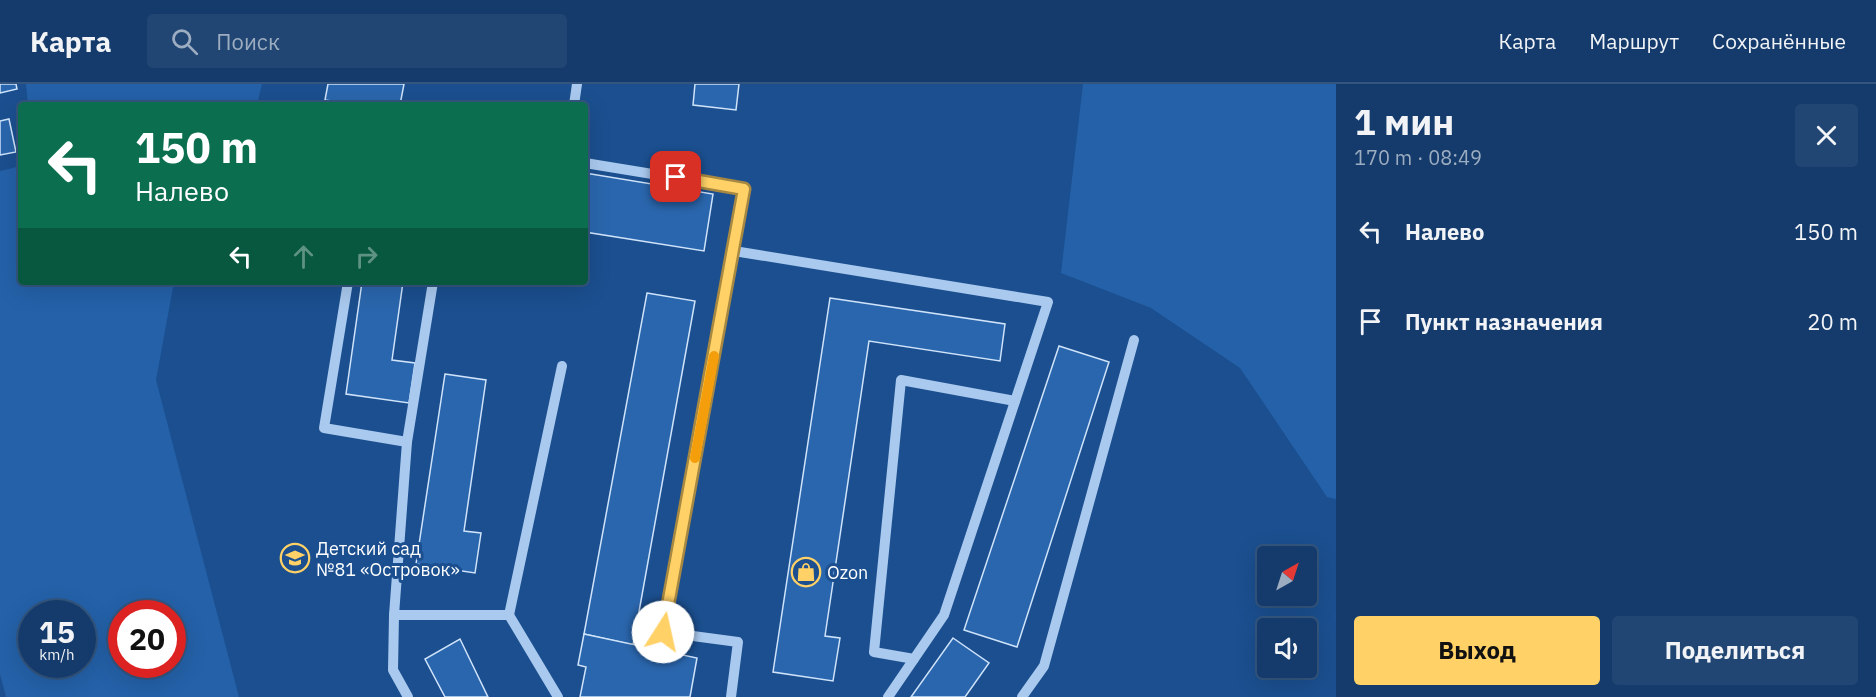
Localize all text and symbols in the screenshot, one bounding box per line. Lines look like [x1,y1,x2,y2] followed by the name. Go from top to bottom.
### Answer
[147,14,567,68] search box
[30,23,111,60] text: Карта
[168,25,201,58] icon: search
[216,27,280,56] text: Поиск
[1498,27,1556,55] text: Карта
[1589,27,1679,55] text: Маршрут
[1712,27,1846,55] text: Сохранённые
[1354,98,1454,145] text: 1 мин
[1795,104,1858,167] button: close
[135,120,258,175] text: 150 m
[36,126,114,204] icon: left
[1354,144,1482,171] text: 170 m · 08:49
[650,151,701,202] pin
[659,160,692,193] icon: arrive
[135,173,229,208] text: Налево
[1354,215,1387,248] icon: left
[1405,217,1484,246] text: Налево
[1794,217,1858,246] text: 150 m
[224,240,257,273] icon: left
[287,240,320,273] icon: ahead
[350,240,383,273] icon: right
[1354,305,1387,338] icon: arrive
[1405,307,1603,336] text: Пункт назначения
[1807,307,1858,336] text: 20 m
[316,537,460,581] place label: Детский сад №81 «Островок»
[279,542,311,574] school or university icon: Детский сад №81 «Островок»
[1257,546,1317,606] north arrow
[1257,546,1317,678] map controls
[790,556,822,588] shop icon: Ozon
[827,561,868,584] place label: Ozon
[108,600,186,678] speed limit sign: 20
[631,600,695,664] position arrow
[39,612,75,651] text: 15
[1354,616,1600,685] button: Выход
[1612,616,1858,685] button: Поделиться
[1257,618,1317,678] button: sound
[39,645,75,664] text: km/h

